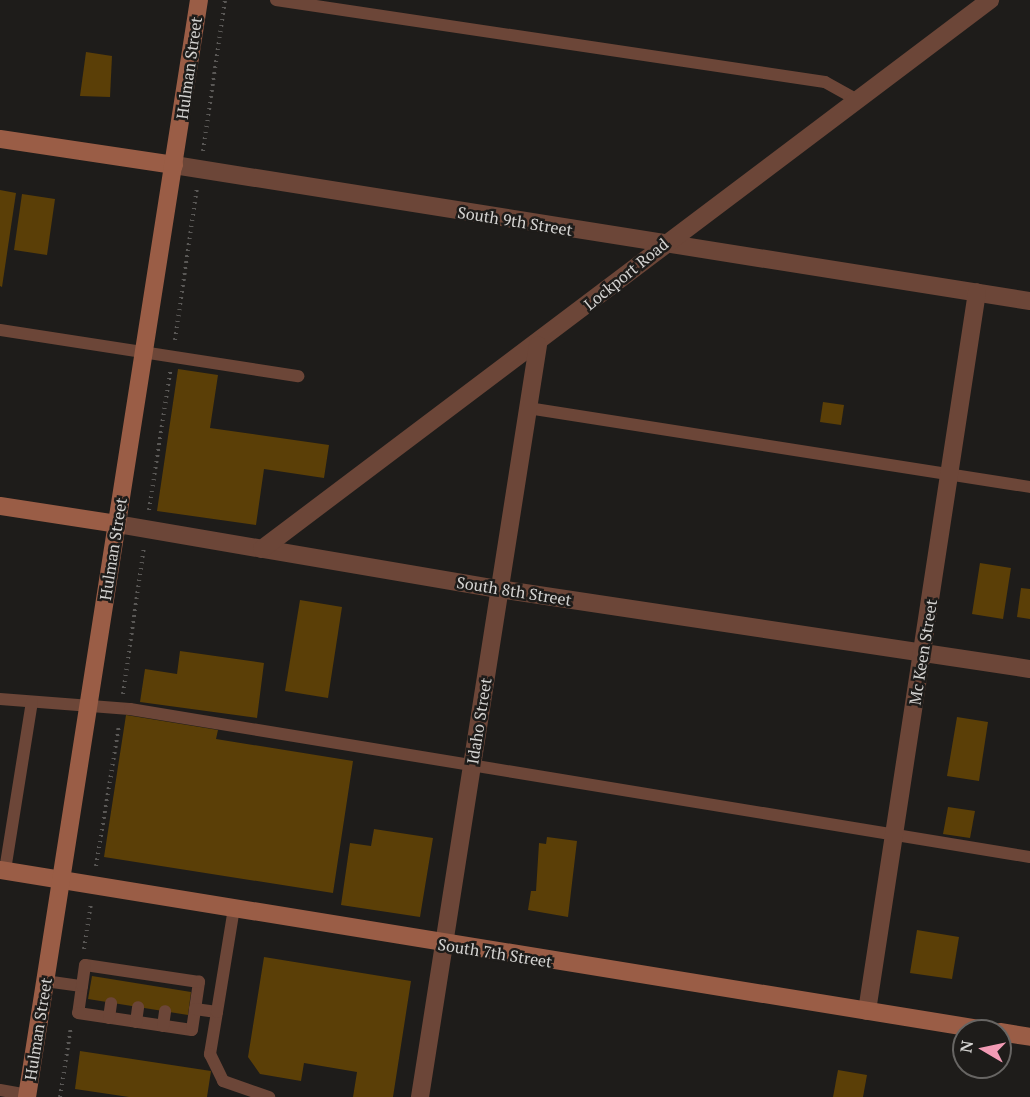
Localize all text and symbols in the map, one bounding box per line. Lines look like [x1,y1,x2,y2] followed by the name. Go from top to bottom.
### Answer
[172,15,206,121] street label: Hulman Street
[456,202,574,240] street label: South 9th Street
[580,234,672,314] street label: Lockport Road
[95,496,131,602] street label: Hulman Street
[455,572,573,610] street label: South 8th Street
[905,598,941,706] street label: Mc Keen Street
[463,676,495,766] street label: Idaho Street
[436,934,554,972] street label: South 7th Street
[20,976,56,1082] street label: Hulman Street
[952,1019,1012,1079] north arrow
[954,1039,978,1054] text: N

